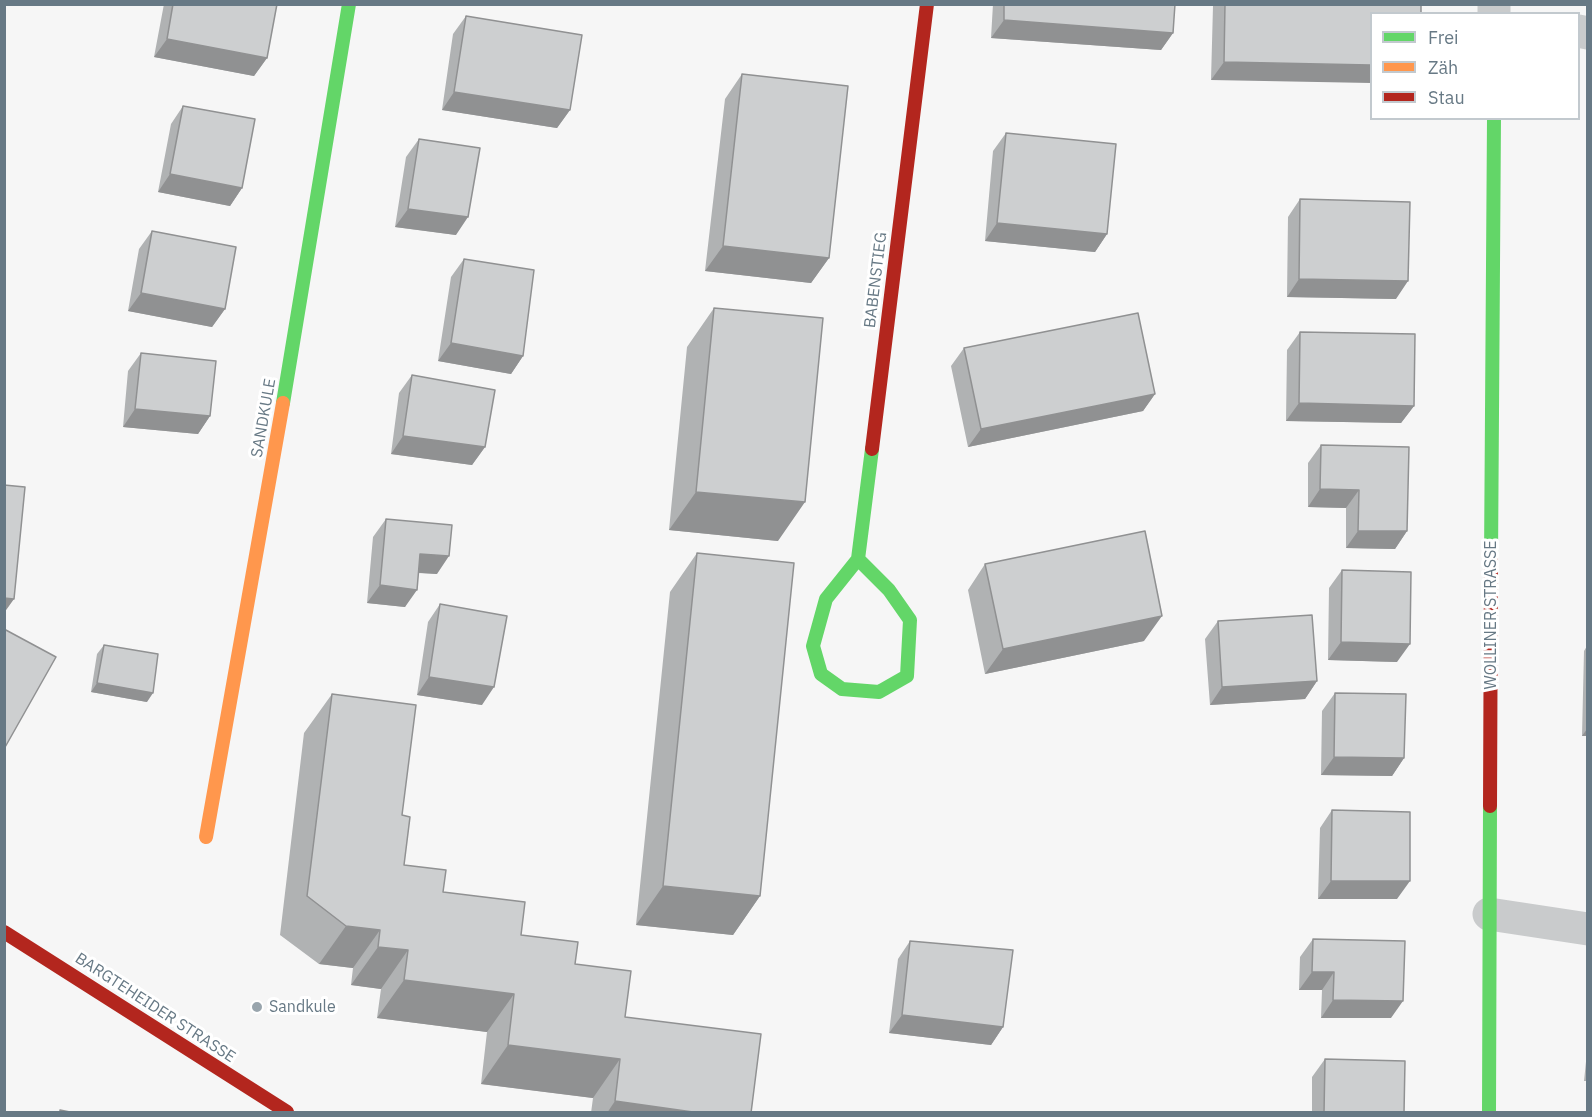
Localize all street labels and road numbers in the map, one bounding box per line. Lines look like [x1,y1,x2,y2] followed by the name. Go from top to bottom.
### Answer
[861,231,891,329] street label: BABENSTIEG
[248,377,280,459] street label: SANDKULE
[1481,540,1501,690] street label: WOLLINER STRASSE
[71,949,239,1067] street label: BARGTEHEIDER STRASSE

